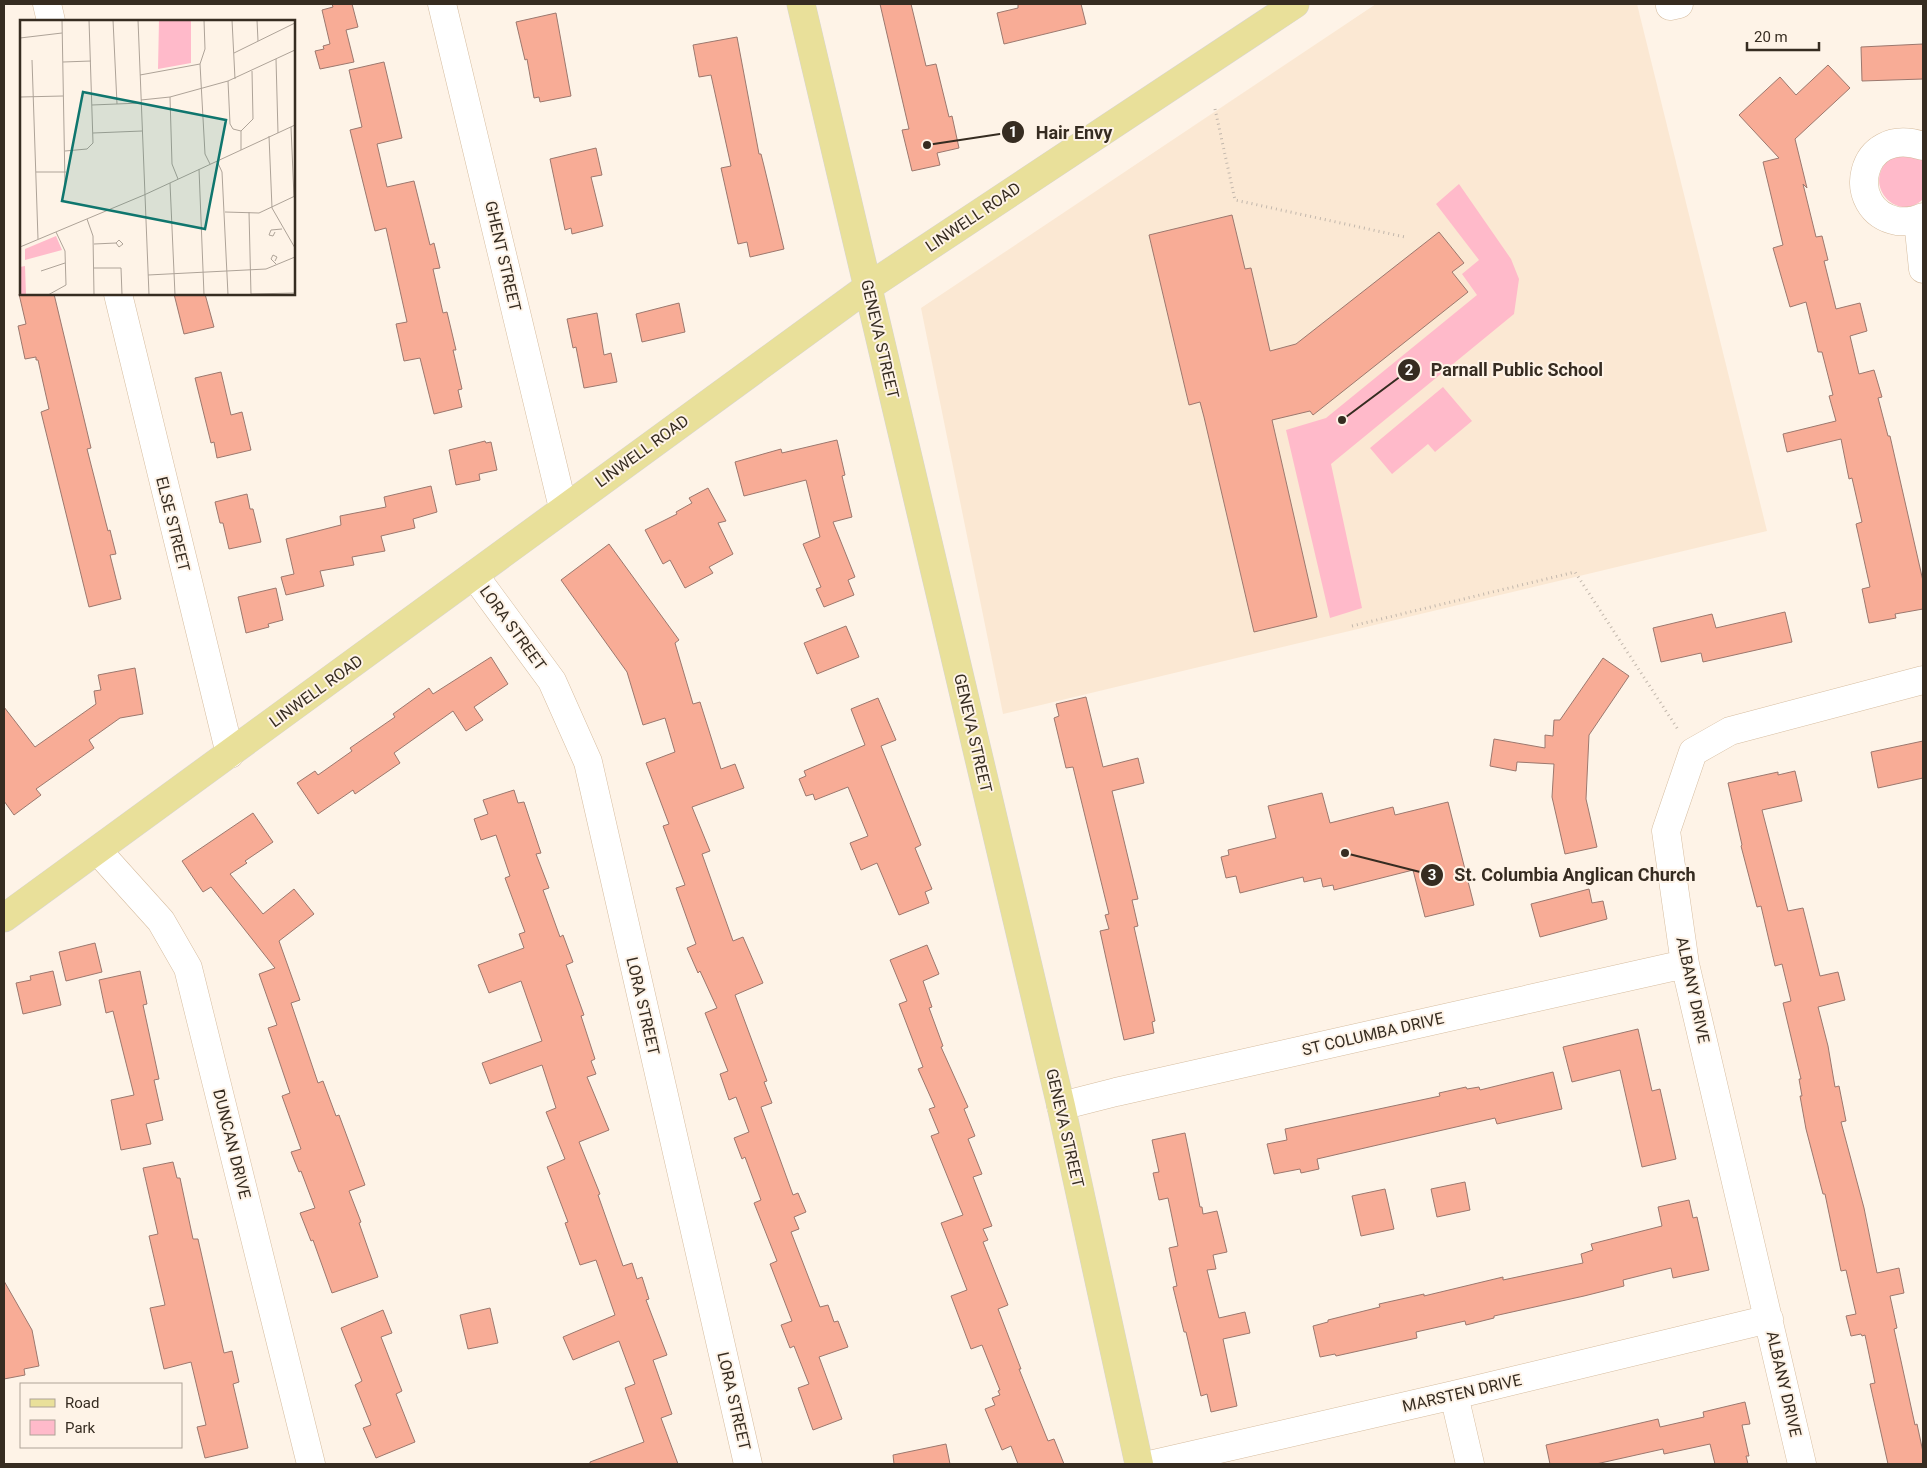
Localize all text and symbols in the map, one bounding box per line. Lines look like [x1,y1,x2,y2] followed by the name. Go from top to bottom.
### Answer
[20,20,295,295] inset map
[1747,20,1820,52] scale bar
[1754,28,1788,46] text: 20 m
[1000,116,1122,149] callout: Hair Envy
[1036,122,1113,143] text: Hair Envy
[1009,123,1017,141] text: 1
[922,178,1024,256] street label: LINWELL ROAD
[481,199,525,313] street label: GHENT STREET
[857,278,903,401] street label: GENEVA STREET
[1396,353,1614,386] callout: Parnall Public School
[1431,359,1603,380] text: Parnall Public School
[1405,361,1414,379] text: 2
[592,411,692,491] street label: LINWELL ROAD
[152,475,194,574] street label: ELSE STREET
[476,582,550,674] street label: LORA STREET
[266,651,366,731] street label: LINWELL ROAD
[950,672,996,795] street label: GENEVA STREET
[1420,859,1706,892] callout: St. Columbia Anglican Church
[1454,864,1696,885] text: St. Columbia Anglican Church
[1428,866,1436,884] text: 3
[1672,935,1714,1045] street label: ALBANY DRIVE
[622,955,664,1057] street label: LORA STREET
[1300,1008,1446,1060] street label: ST COLUMBA DRIVE
[1042,1067,1088,1190] street label: GENEVA STREET
[209,1087,255,1201] street label: DUNCAN DRIVE
[1763,1329,1805,1439] street label: ALBANY DRIVE
[713,1350,755,1452] street label: LORA STREET
[1400,1370,1524,1416] street label: MARSTEN DRIVE
[20,1383,182,1448] legend
[65,1394,99,1412] text: Road
[65,1419,96,1437] text: Park

